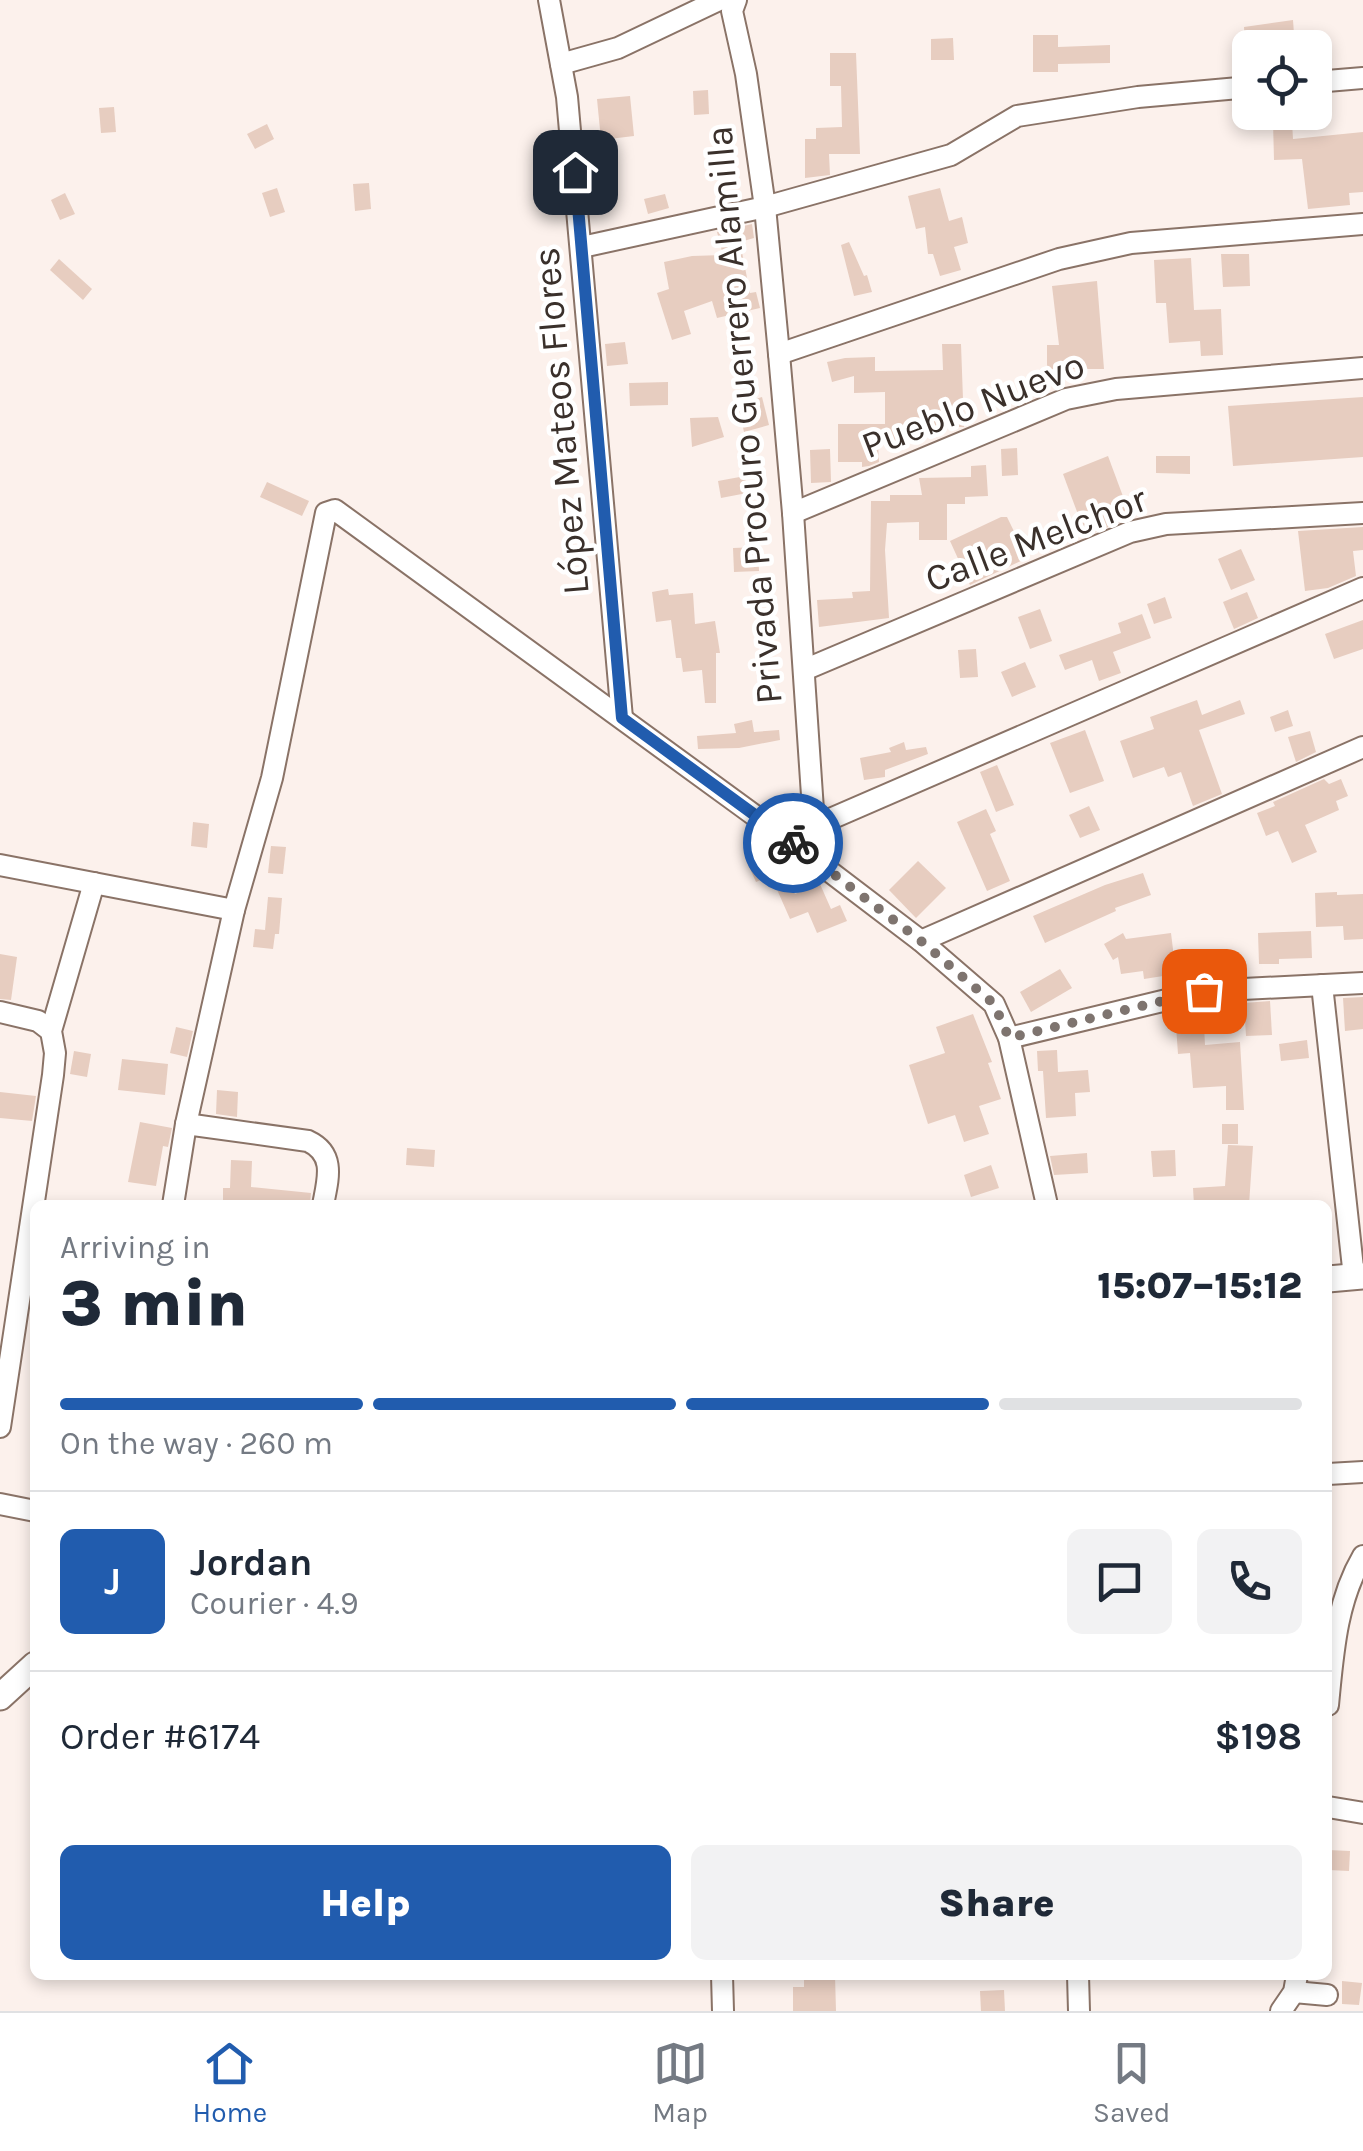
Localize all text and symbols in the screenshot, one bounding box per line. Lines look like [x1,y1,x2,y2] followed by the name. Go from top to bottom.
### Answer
[1232,30,1332,130] map controls
[1232,30,1332,130] button: locate
[696,124,792,706] street label: Privada Procuro Guerrero Alamilla
[533,130,618,215] pin
[548,145,603,200] icon: home
[523,245,599,597] street label: López Mateos Flores
[855,342,1091,468] street label: Pueblo Nuevo
[919,476,1153,602] street label: Calle Melchor
[743,793,843,893] courier
[766,816,821,871] icon: bike
[1162,949,1247,1034] pin
[1177,964,1232,1019] icon: bag
[60,1229,211,1266] text: Arriving in
[1097,1263,1302,1308] text: 15:07–15:12
[60,1265,248,1341] text: 3 min
[60,1425,333,1462] text: On the way · 260 m
[1067,1529,1172,1634] button: chat
[1197,1529,1302,1634] button: phone
[190,1540,313,1585] text: Jordan
[104,1559,121,1604] text: J
[190,1585,359,1622] text: Courier · 4.9
[60,1714,260,1759] text: Order #6174
[1215,1714,1302,1759] text: $198
[60,1845,671,1960] button: Help
[691,1845,1302,1960] button: Share
[193,2036,267,2129] tab: Home
[652,2036,708,2129] tab: Map
[1093,2036,1170,2129] tab: Saved

